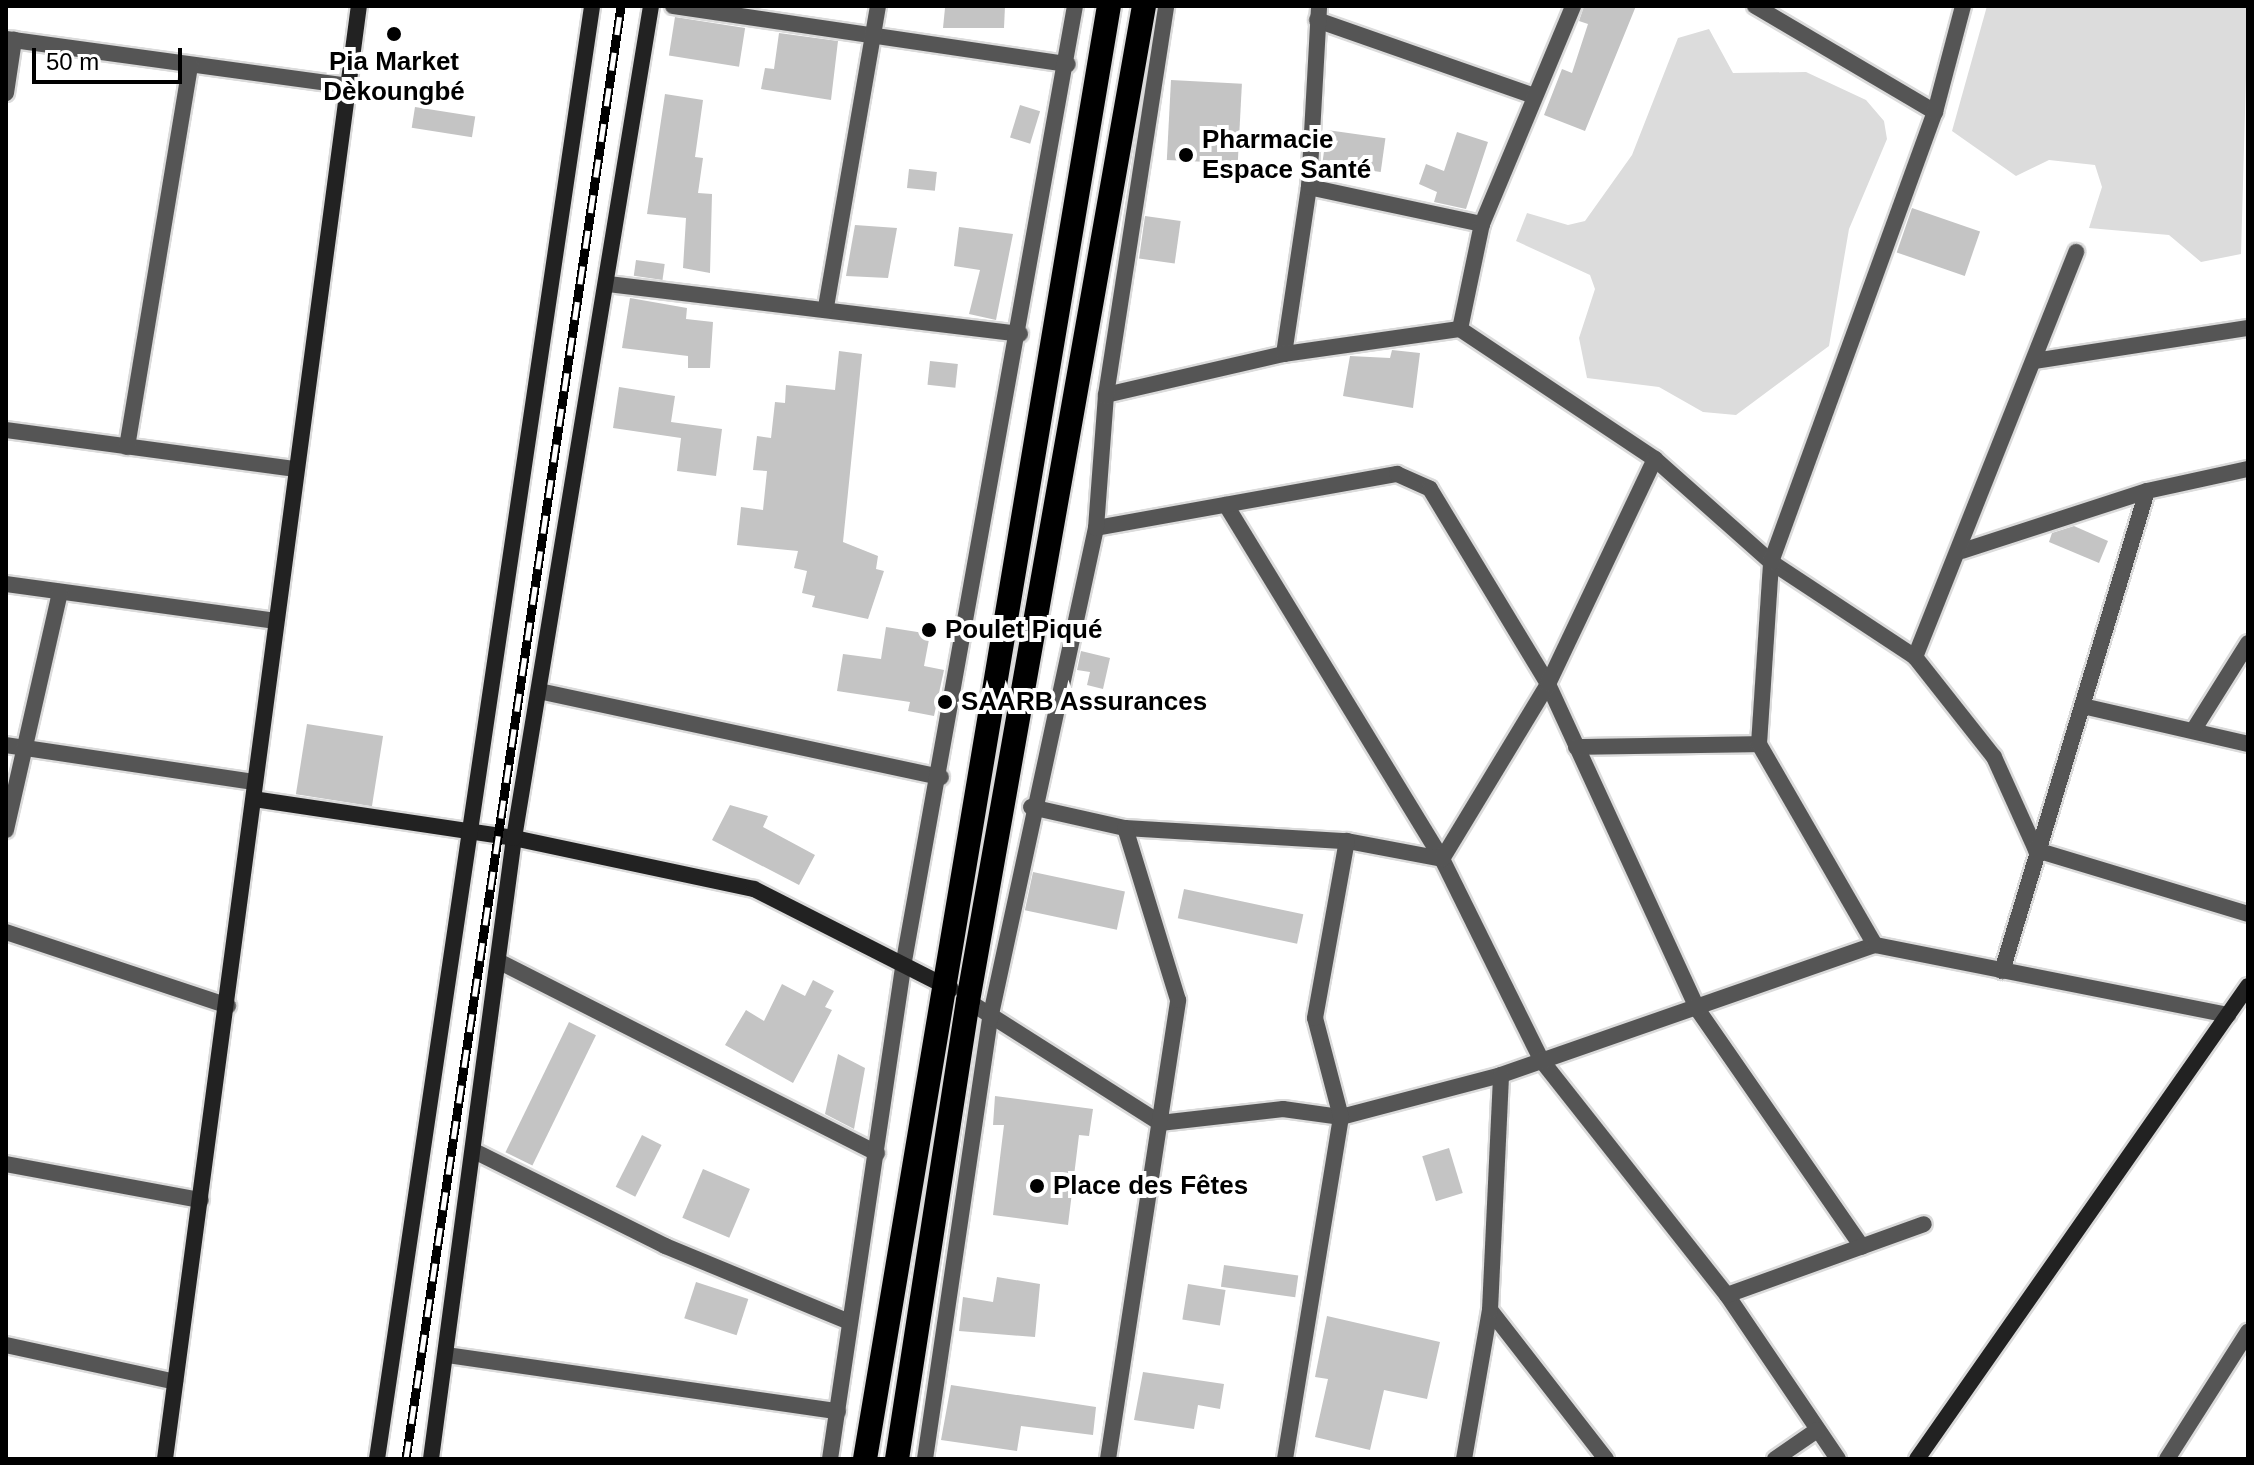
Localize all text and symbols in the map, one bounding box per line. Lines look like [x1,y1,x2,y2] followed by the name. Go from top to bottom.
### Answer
[385,25,403,43] marker: Pia Market Dèkoungbé
[36,32,186,82] scale bar
[323,46,465,108] place label: Pia Market Dèkoungbé
[46,48,99,75] text: 50 m
[1202,124,1371,186] place label: Pharmacie Espace Santé
[1177,146,1195,164] marker: Pharmacie Espace Santé
[945,614,1102,646] place label: Poulet Piqué
[920,621,938,639] marker: Poulet Piqué
[961,686,1208,718] place label: SAARB Assurances
[936,693,954,711] marker: SAARB Assurances
[1053,1170,1248,1202] place label: Place des Fêtes
[1028,1177,1046,1195] marker: Place des Fêtes

